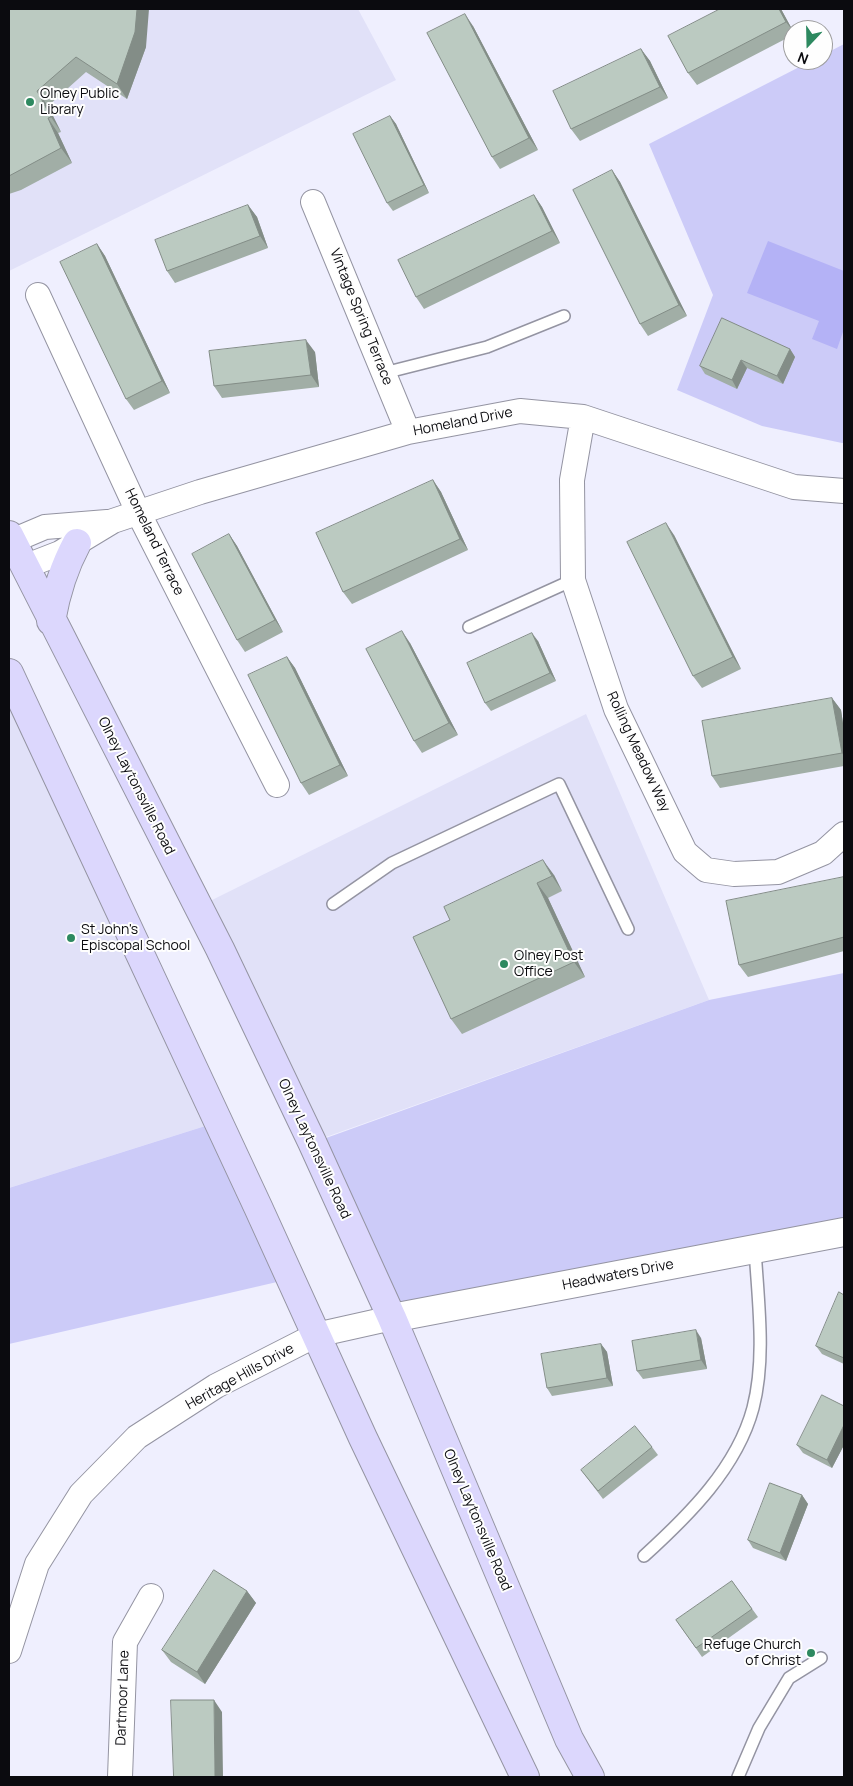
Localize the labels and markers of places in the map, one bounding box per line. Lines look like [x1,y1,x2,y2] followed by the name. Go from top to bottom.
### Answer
[40,86,119,118] place label: Olney Public Library
[24,96,36,108] marker: Olney Public Library
[81,922,190,954] place label: St John's Episcopal School
[65,932,77,944] marker: St John's Episcopal School
[514,948,583,980] place label: Olney Post Office
[498,958,510,970] marker: Olney Post Office
[704,1637,801,1670] place label: Refuge Church of Christ
[805,1647,817,1659] marker: Refuge Church of Christ

